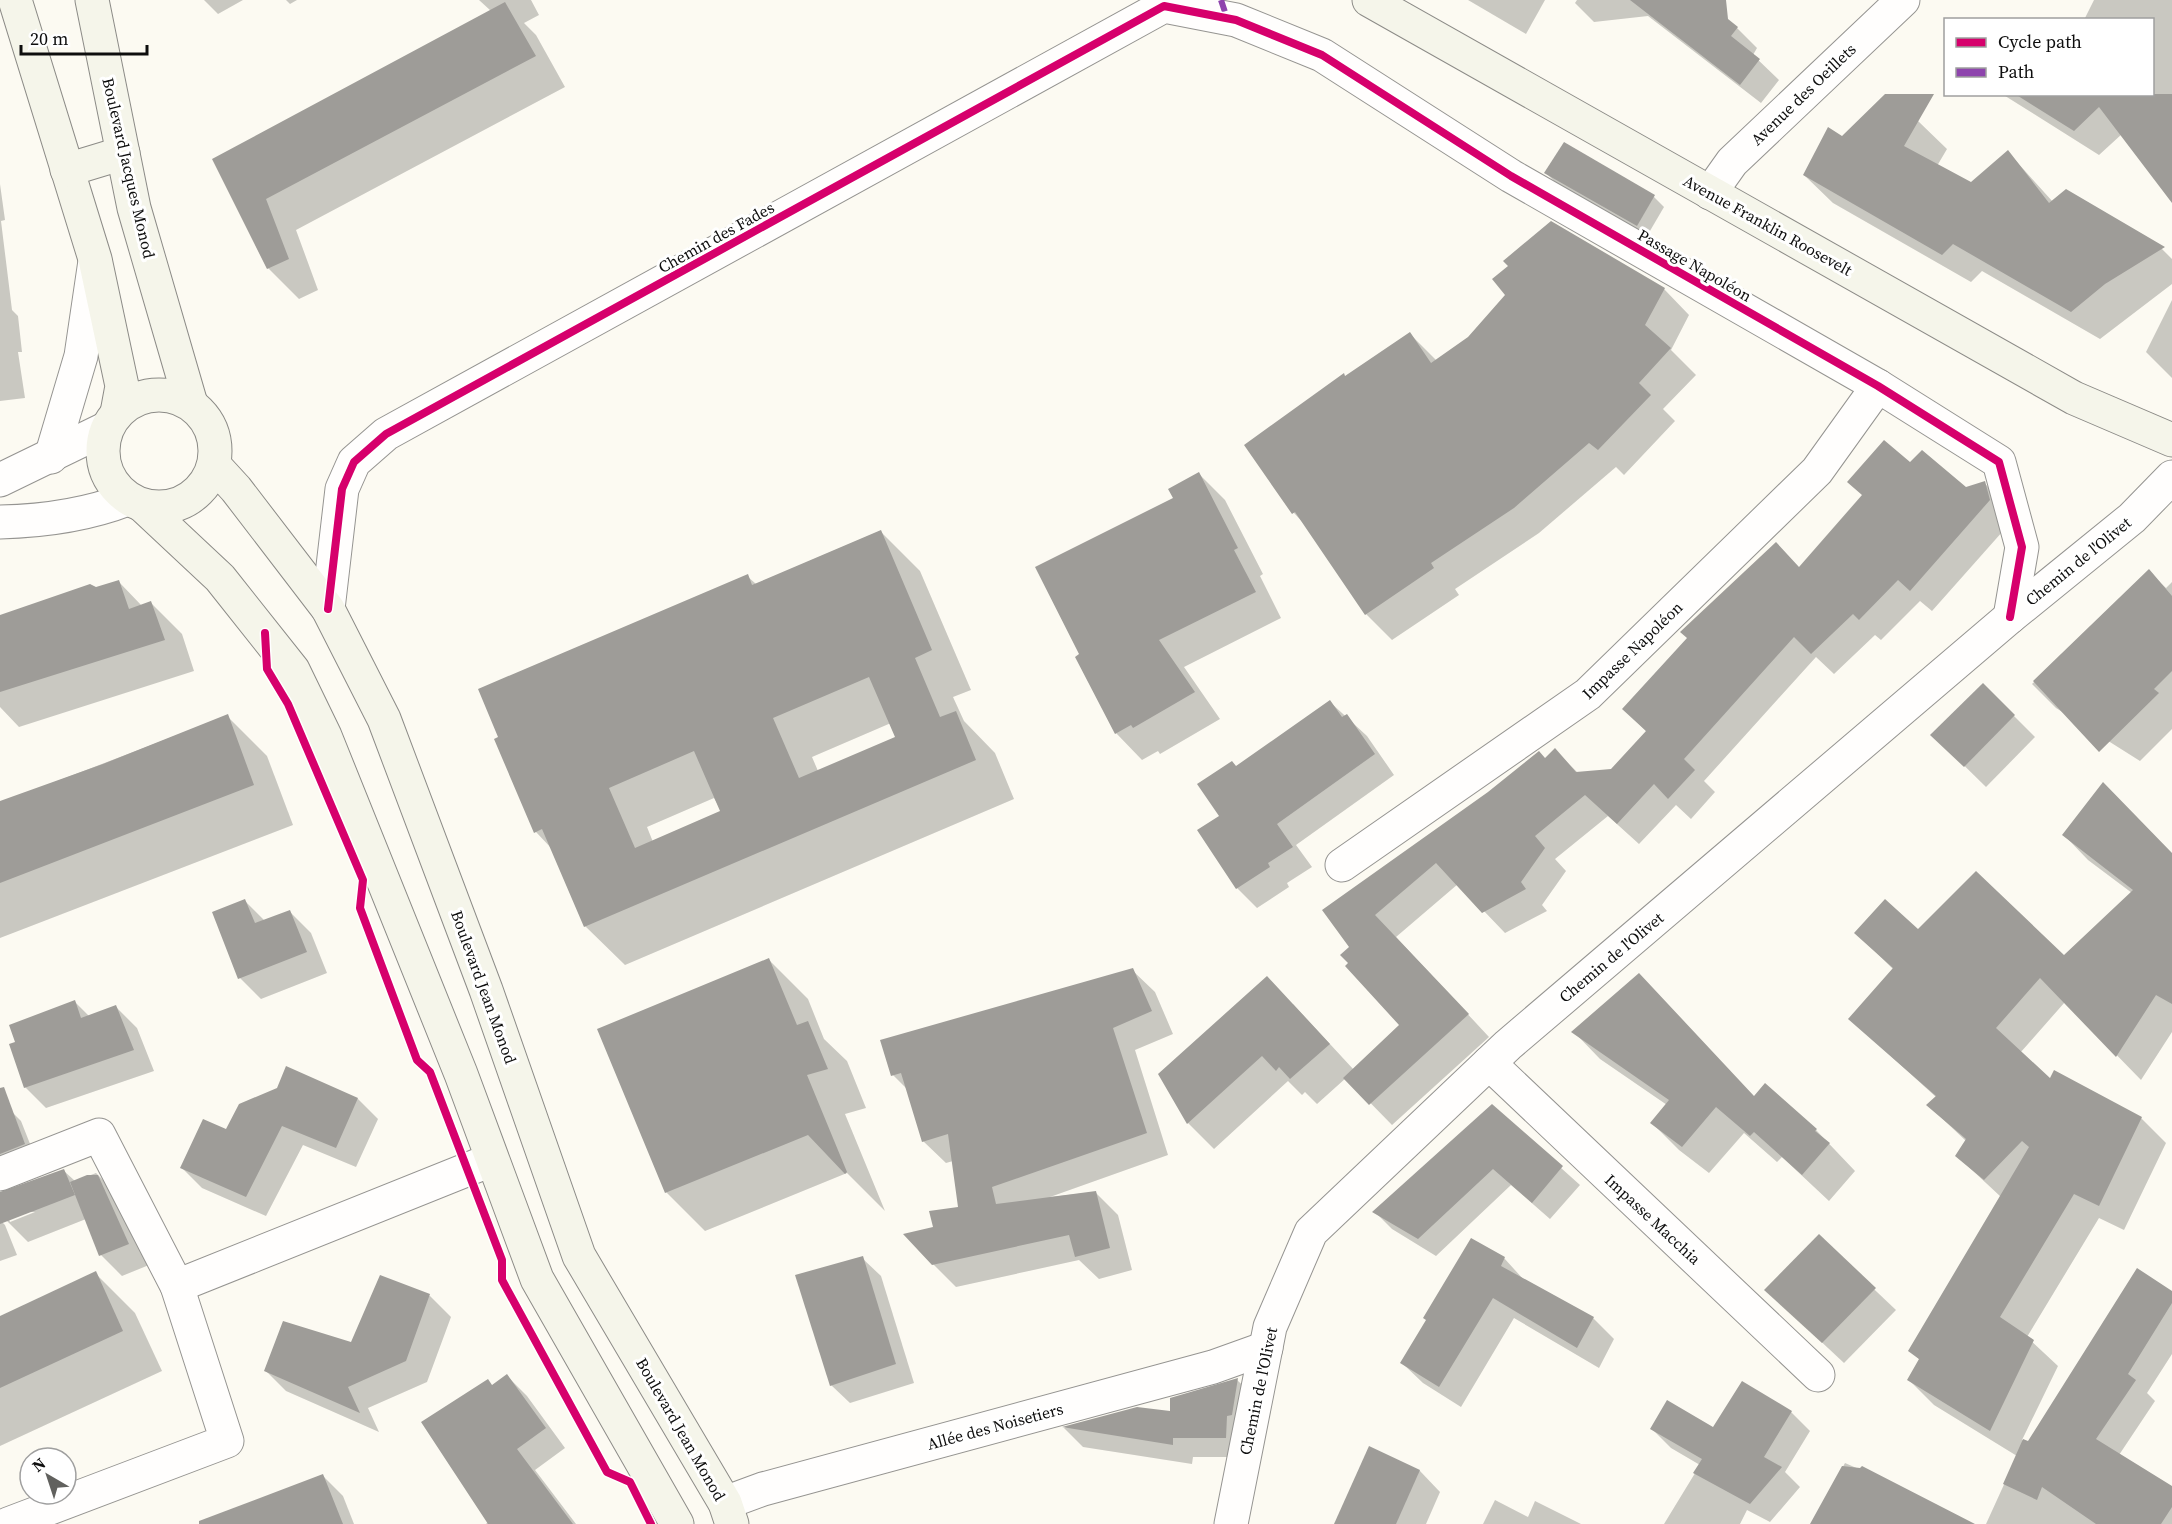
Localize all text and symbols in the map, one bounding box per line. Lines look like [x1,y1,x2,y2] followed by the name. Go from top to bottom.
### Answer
[21,18,147,56] scale bar
[1944,18,2154,96] legend
[30,26,68,51] text: 20 m
[1998,29,2082,54] text: Cycle path
[1746,38,1860,150] street label: Avenue des Oeillets
[1998,59,2035,84] text: Path
[97,75,161,261] street label: Boulevard Jacques Monod
[1680,169,1857,281] street label: Avenue Franklin Roosevelt
[654,196,778,278] street label: Chemin des Fades
[1634,223,1756,307] street label: Passage Napoléon
[2021,511,2136,610] street label: Chemin de l'Olivet
[1577,596,1687,704] street label: Impasse Napoléon
[1554,906,1669,1007] street label: Chemin de l'Olivet
[446,907,522,1067] street label: Boulevard Jean Monod
[1600,1169,1706,1270] street label: Impasse Macchia
[1234,1324,1282,1457] street label: Chemin de l'Olivet
[631,1353,731,1505] street label: Boulevard Jean Monod
[925,1397,1066,1455] street label: Allée des Noisetiers
[18,1446,78,1506] north arrow
[27,1452,50,1477] text: N

